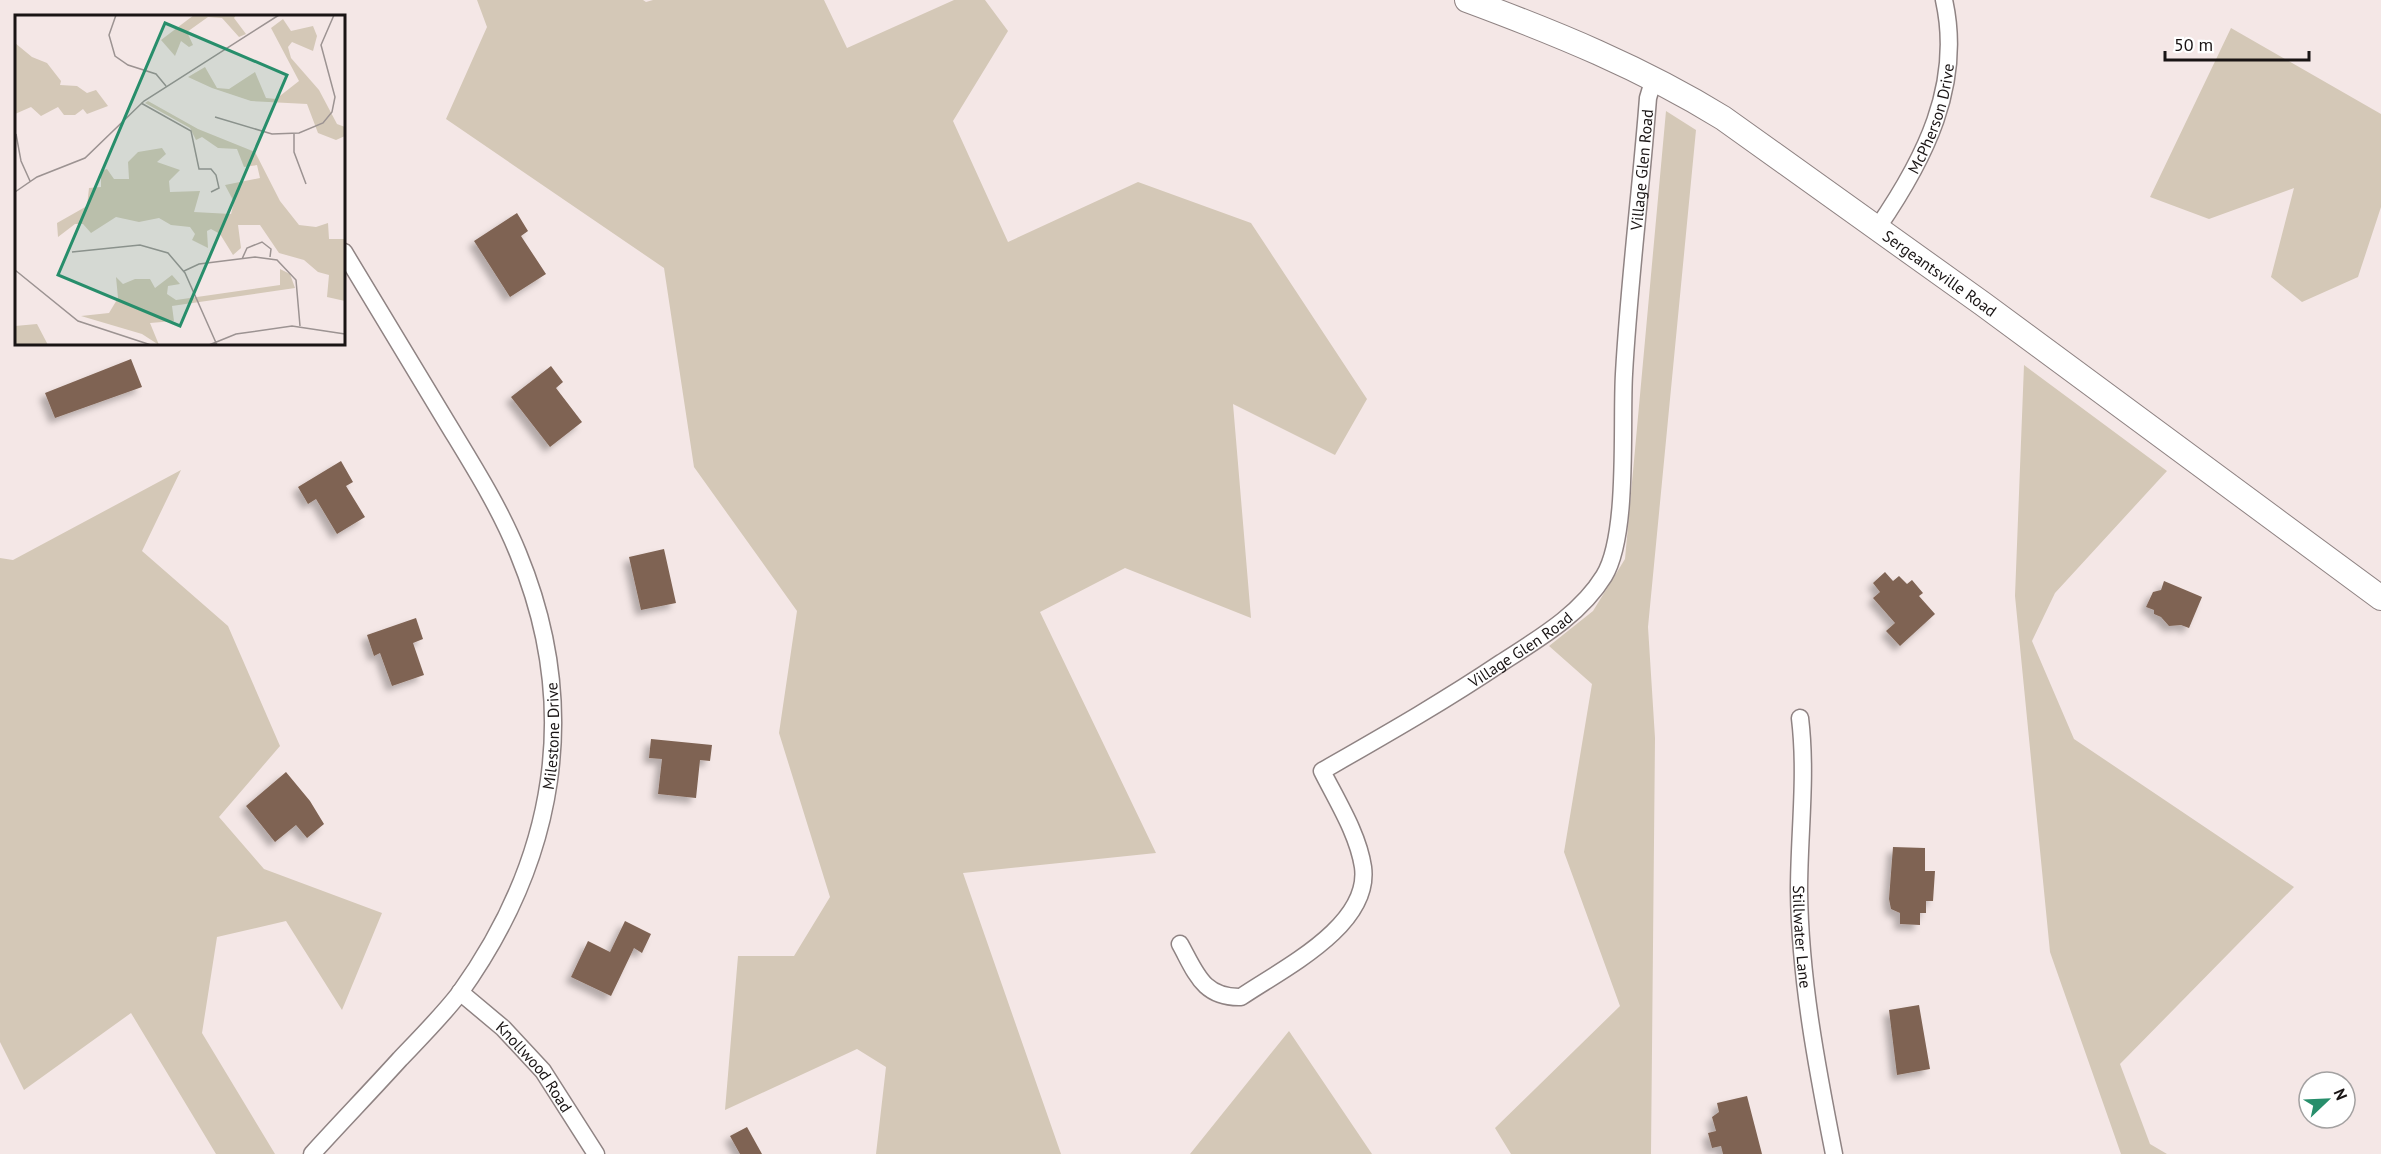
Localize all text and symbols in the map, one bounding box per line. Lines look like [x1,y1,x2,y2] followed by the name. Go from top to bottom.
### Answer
[15,15,345,345] inset map
[2165,24,2309,62] scale bar
[2174,33,2213,56] text: 50 m
[1903,62,1958,177] street label: McPherson Drive
[1626,108,1657,232] street label: Village Glen Road
[1879,226,2001,321] street label: Sergeantsville Road
[1464,607,1577,692] street label: Village Glen Road
[538,681,563,791] street label: Milestone Drive
[1789,885,1816,989] street label: Stillwater Lane
[492,1017,577,1116] street label: Knollwood Road
[2297,1070,2357,1130] north arrow
[2330,1085,2352,1103] text: N

